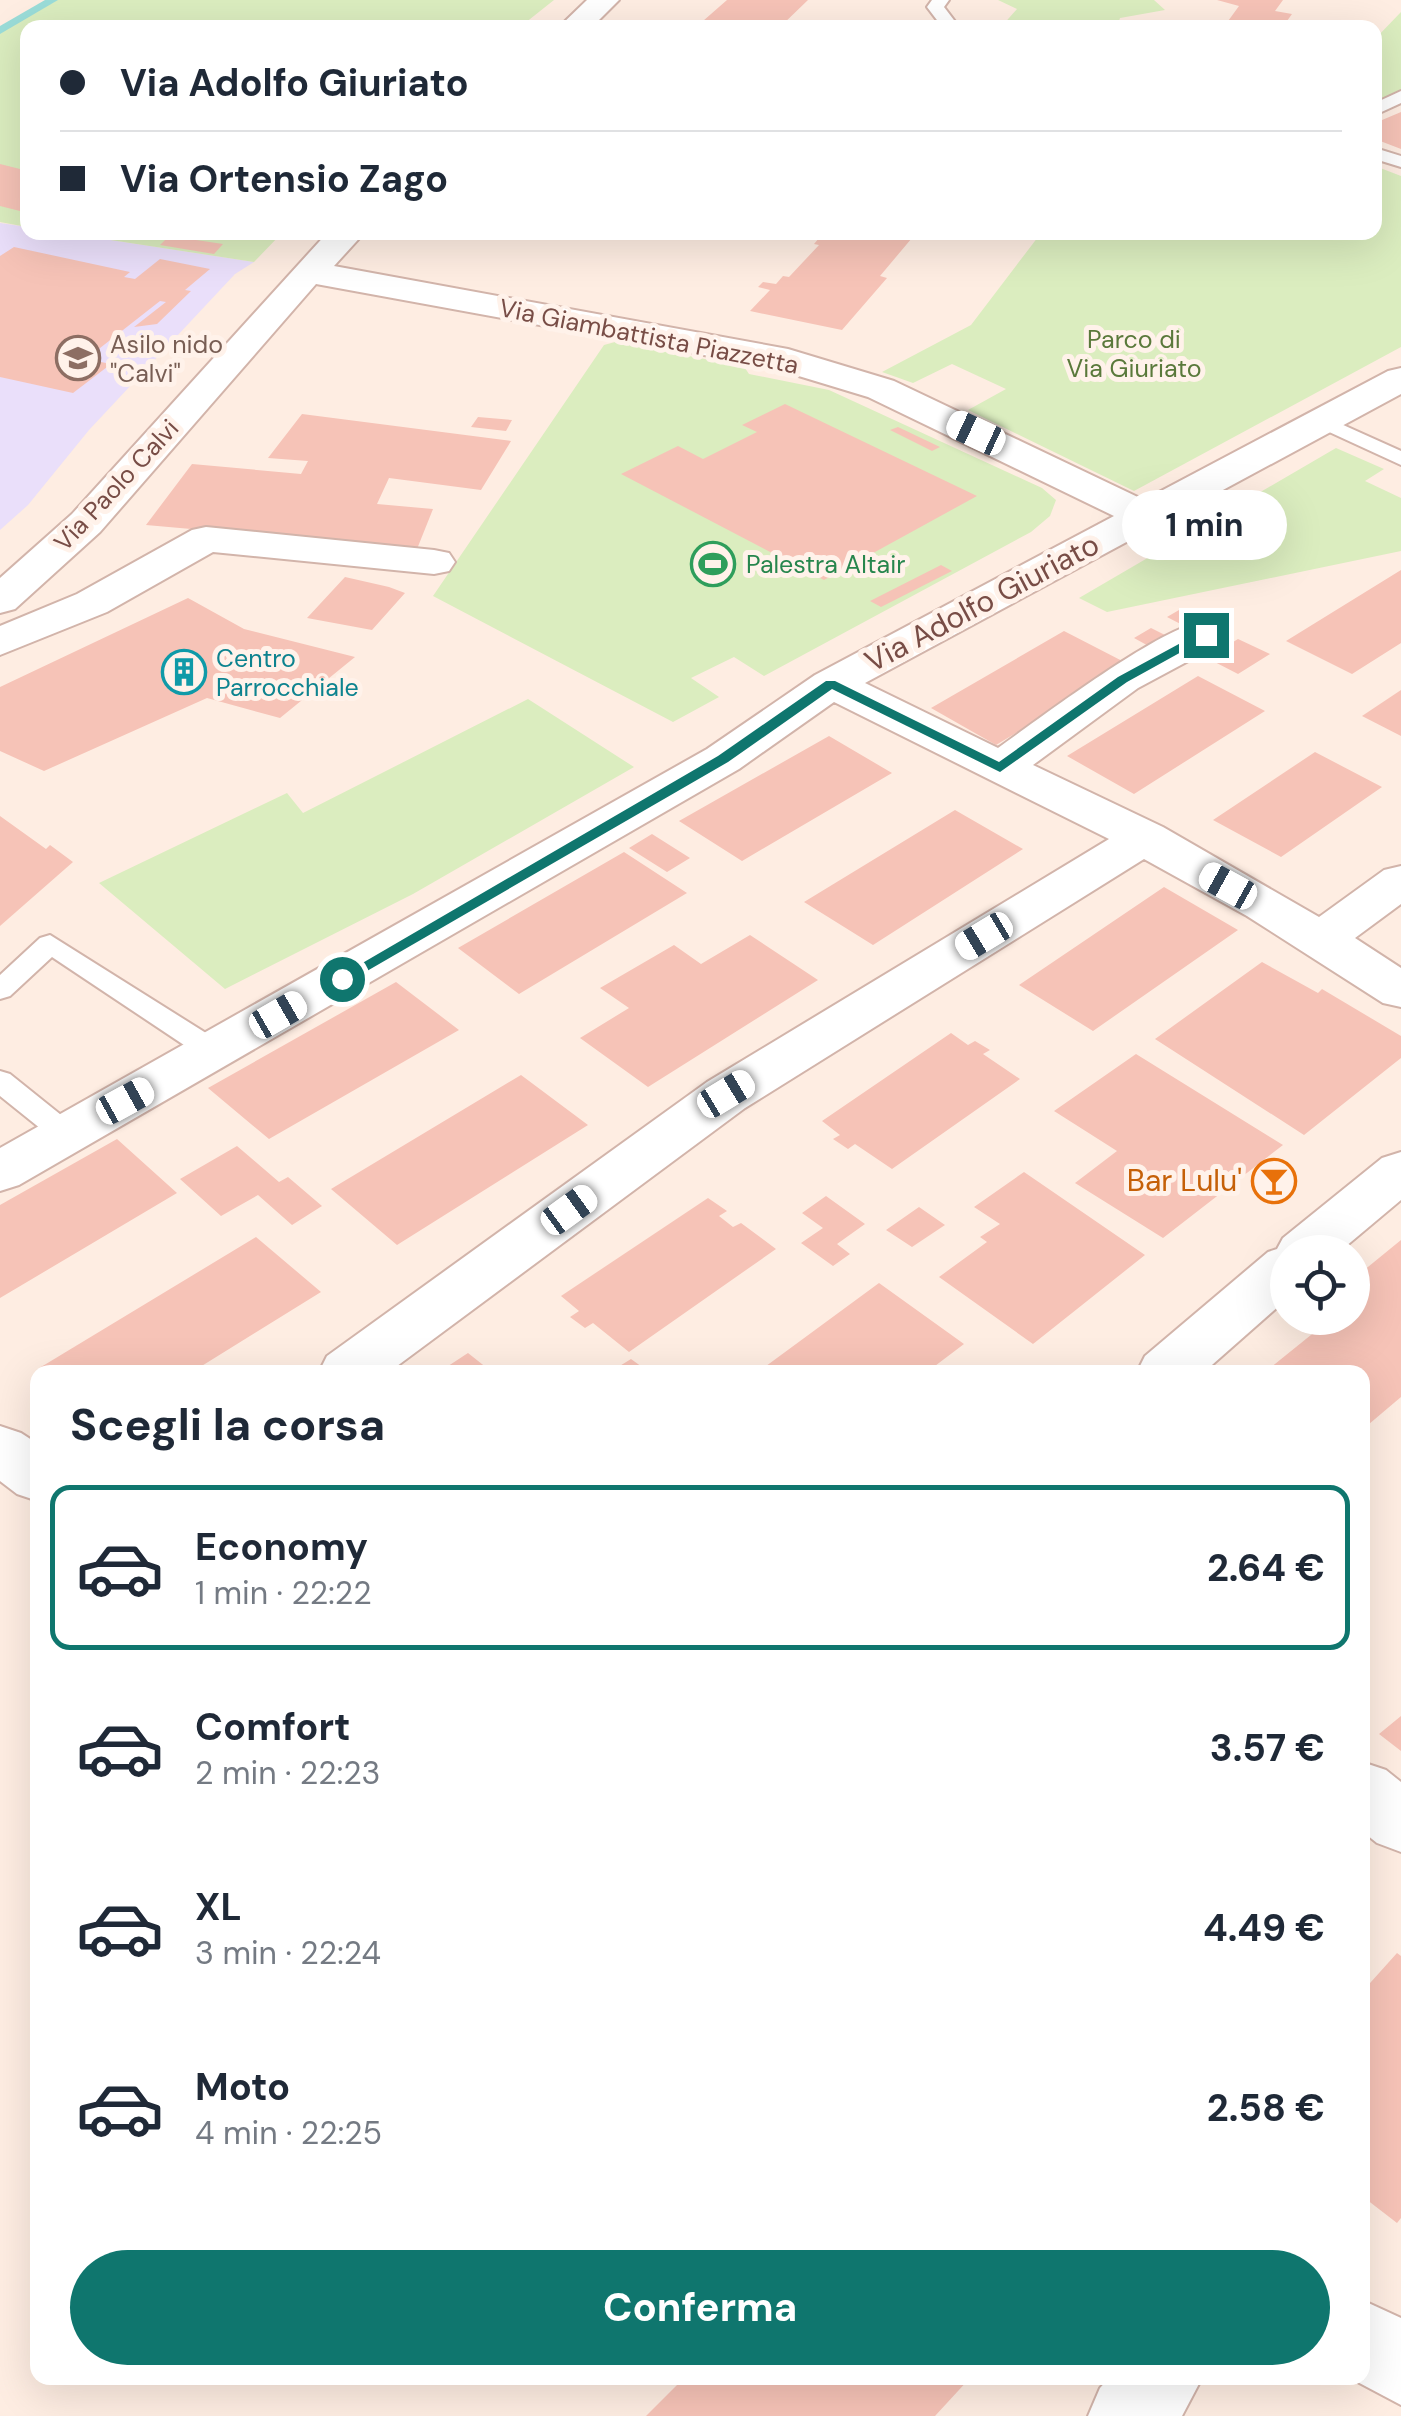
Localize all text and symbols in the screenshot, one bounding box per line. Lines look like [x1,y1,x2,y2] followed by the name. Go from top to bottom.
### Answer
[120,58,469,108] text: Via Adolfo Giuriato
[120,154,448,204] text: Via Ortensio Zago
[496,291,801,382] street label: Via Giambattista Piazzetta
[1066,323,1202,385] park label: Parco di Via Giuriato
[110,328,223,390] place label: Asilo nido "Calvi"
[55,335,101,381] school or university icon: Asilo nido "Calvi"
[942,407,1010,459] car
[47,412,186,558] street label: Via Paolo Calvi
[1124,490,1288,560] callout: 1 min
[1166,504,1243,546] text: 1 min
[858,524,1106,681] street label: Via Adolfo Giuriato
[690,541,736,587] sports icon: Palestra Altair
[746,548,905,581] place label: Palestra Altair
[1184,613,1229,658] route end
[216,642,359,704] place label: Centro Parrocchiale
[161,649,207,695] building icon: Centro Parrocchiale
[1194,858,1262,914] car
[951,908,1017,964] car
[320,957,365,1002] route start
[245,987,311,1043] car
[693,1066,759,1122] car
[91,1073,159,1129] car
[1251,1158,1297,1204] bar icon: Bar Lulu'
[1127,1161,1242,1200] place label: Bar Lulu'
[536,1180,602,1240] car
[1270,1235,1370,1335] map controls
[1270,1235,1370,1335] button: locate
[70,1395,385,1454] text: Scegli la corsa
[195,1522,368,1572] text: Economy
[75,1523,165,1613] icon: car
[1207,1543,1325,1593] text: 2.64 €
[195,1572,372,1614] text: 1 min · 22:22
[195,1702,351,1752] text: Comfort
[75,1703,165,1793] icon: car
[1210,1723,1325,1773] text: 3.57 €
[195,1752,381,1794] text: 2 min · 22:23
[195,1882,242,1932] text: XL
[75,1883,165,1973] icon: car
[1203,1903,1325,1953] text: 4.49 €
[195,1932,381,1974] text: 3 min · 22:24
[195,2062,290,2112] text: Moto
[75,2063,165,2153] icon: car
[1207,2083,1325,2133] text: 2.58 €
[195,2112,382,2154] text: 4 min · 22:25
[70,2250,1330,2365] button: Conferma

